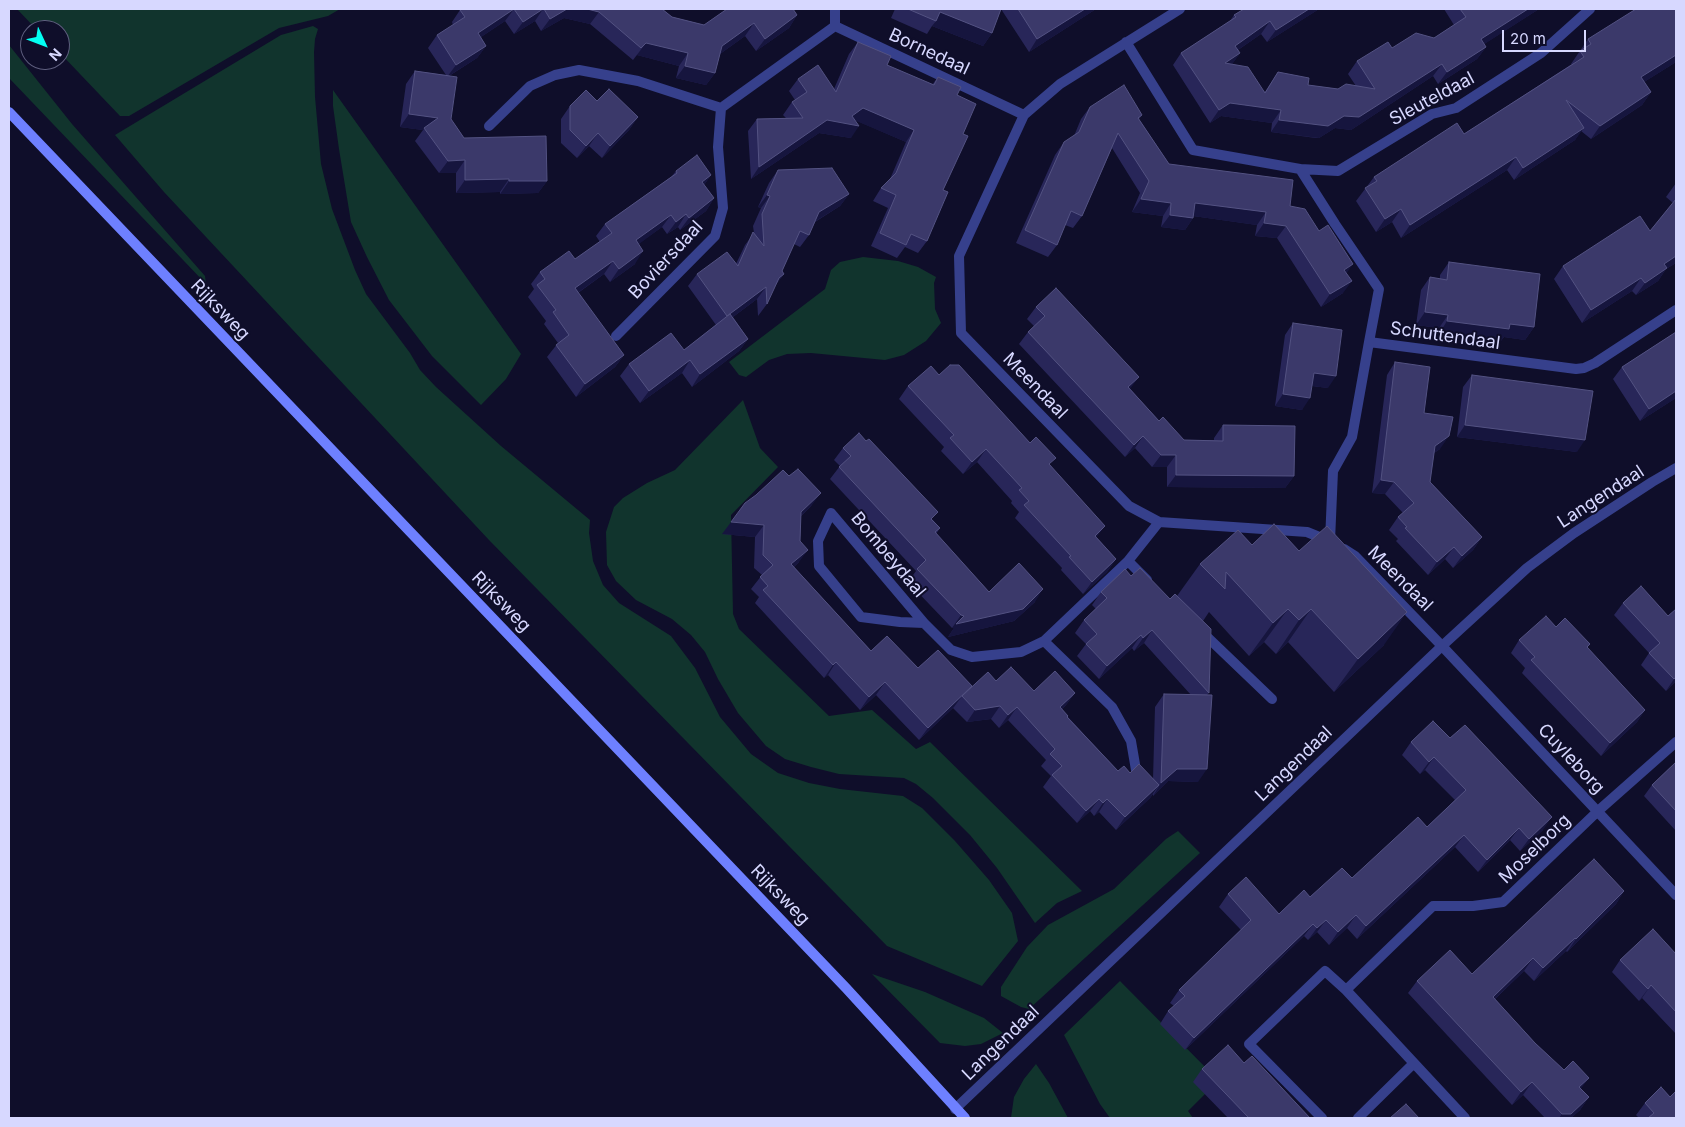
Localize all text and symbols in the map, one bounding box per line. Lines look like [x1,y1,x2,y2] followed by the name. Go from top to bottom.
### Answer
[20,20,70,70] north arrow
[1505,20,1589,52] scale bar
[885,24,973,80] street label: Bornedaal
[1510,29,1546,48] text: 20 m
[46,45,65,65] text: N
[1386,68,1478,130] street label: Sleuteldaal
[624,216,708,304] street label: Boviersdaal
[186,275,254,345] street label: Rijksweg
[1389,318,1501,354] street label: Schuttendaal
[998,348,1072,424] street label: Meendaal
[1554,461,1648,533] street label: Langendaal
[846,508,930,602] street label: Bombeydaal
[1363,542,1437,616] street label: Meendaal
[467,567,535,637] street label: Rijksweg
[1533,719,1609,799] street label: Cuyleborg
[1251,722,1337,806] street label: Langendaal
[1495,810,1575,888] street label: Moselborg
[746,860,814,930] street label: Rijksweg
[958,1001,1044,1085] street label: Langendaal

